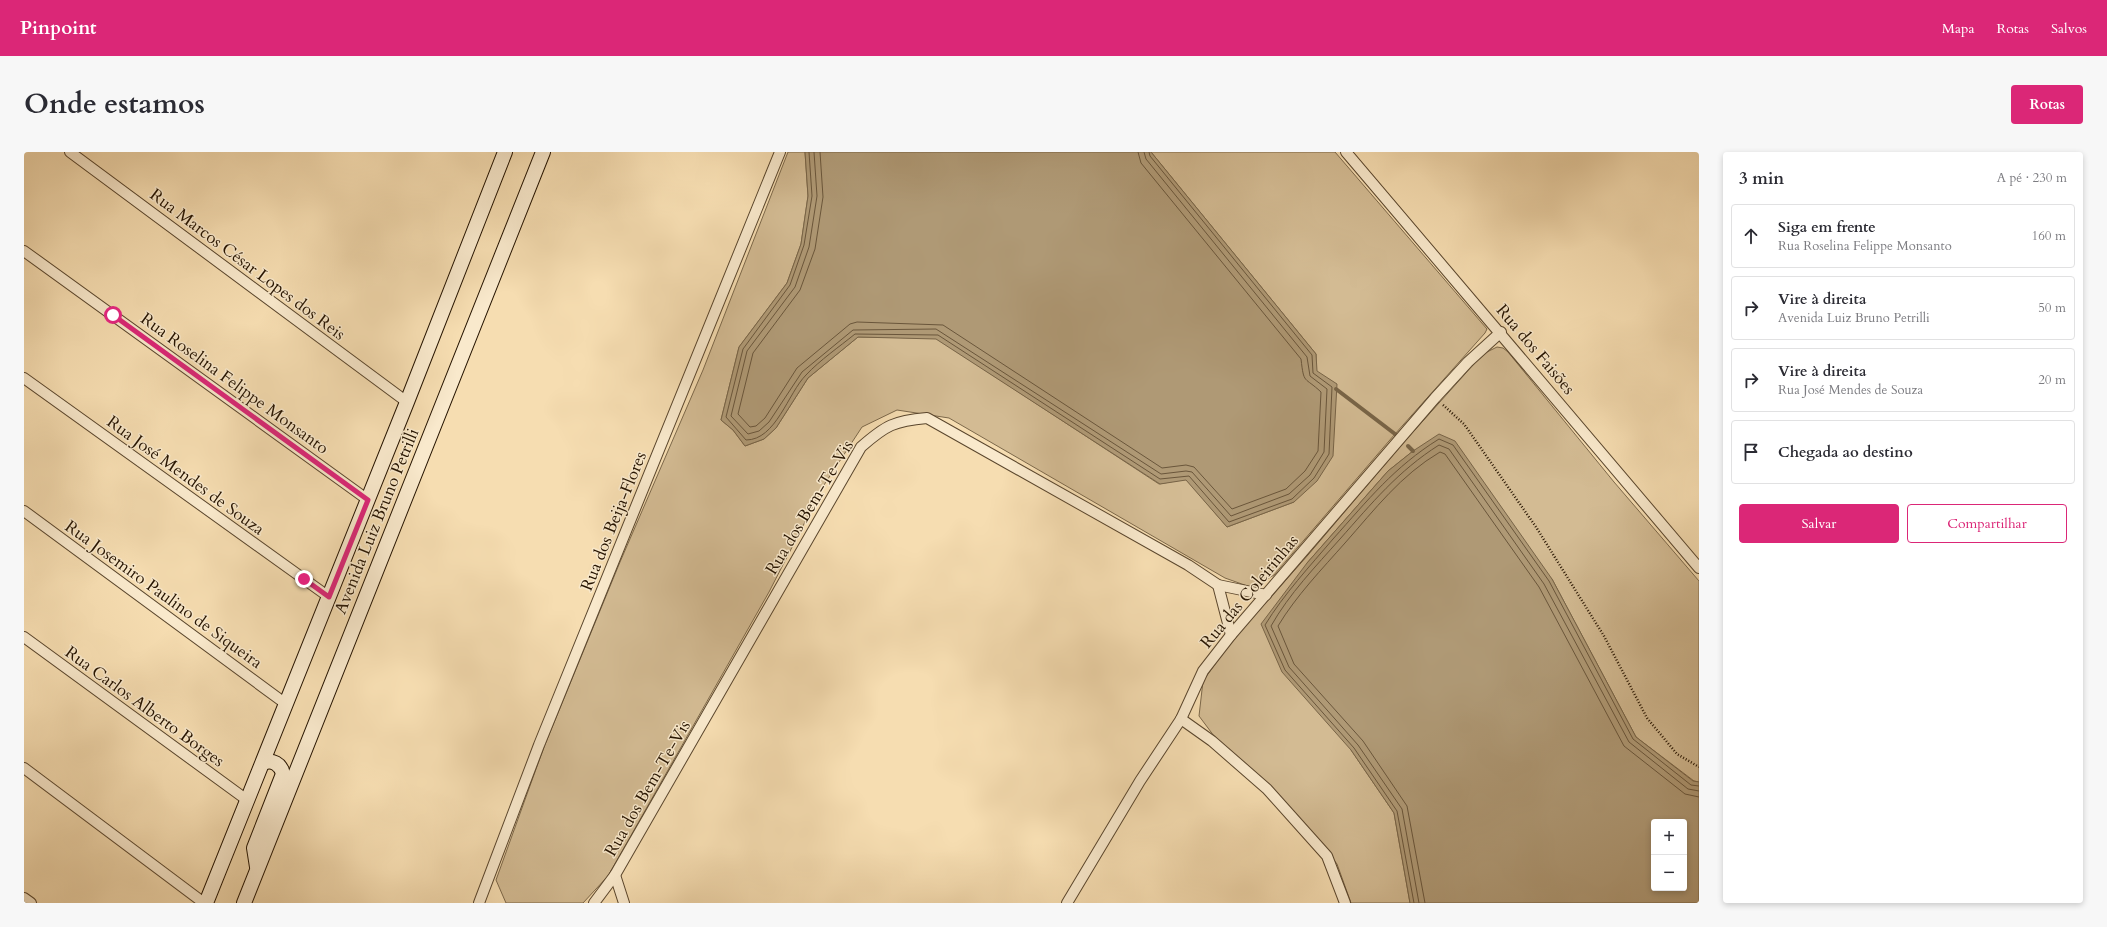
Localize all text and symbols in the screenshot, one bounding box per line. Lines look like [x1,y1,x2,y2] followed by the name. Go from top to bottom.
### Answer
[20,15,97,41] text: Pinpoint
[1942,19,1975,38] text: Mapa
[1997,19,2029,38] text: Rotas
[2051,19,2087,38] text: Salvos
[24,85,205,123] text: Onde estamos
[2011,85,2083,124] button: Rotas
[1739,167,1784,190] text: 3 min
[1997,169,2067,187] text: A pé · 230 m
[145,183,350,346] street label: Rua Marcos César Lopes dos Reis
[1778,217,1876,237] text: Siga em frente
[1740,225,1762,247] icon: ahead
[2032,227,2066,245] text: 160 m
[1778,237,1952,255] text: Rua Roselina Felippe Monsanto
[1778,289,1866,309] text: Vire à direita
[1740,297,1762,319] icon: right
[1491,299,1580,400] street label: Rua dos Faisões
[2038,299,2066,317] text: 50 m
[104,306,122,324] route start
[136,307,333,459] street label: Rua Roselina Felippe Monsanto
[1778,309,1930,327] text: Avenida Luiz Bruno Petrilli
[1778,361,1866,381] text: Vire à direita
[1740,369,1762,391] icon: right
[2038,371,2066,389] text: 20 m
[1778,381,1923,399] text: Rua José Mendes de Souza
[102,410,270,541] street label: Rua José Mendes de Souza
[329,425,424,617] street label: Avenida Luiz Bruno Petrilli
[760,435,859,579] street label: Rua dos Bem-Te-Vis
[1740,441,1762,463] icon: arrive
[1778,442,1913,462] text: Chegada ao destino
[575,448,652,594] street label: Rua dos Beija-Flores
[1739,504,1899,543] button: Salvar
[1907,504,2067,543] button: Compartilhar
[60,515,268,674] street label: Rua Josemiro Paulino de Siqueira
[1195,529,1304,653] street label: Rua das Coleirinhas
[295,570,313,588] route end
[60,641,229,772] street label: Rua Carlos Alberto Borges
[599,716,696,860] street label: Rua dos Bem-Te-Vis
[1651,819,1687,891] map controls
[1651,819,1687,855] button: +
[1651,855,1687,891] button: −

